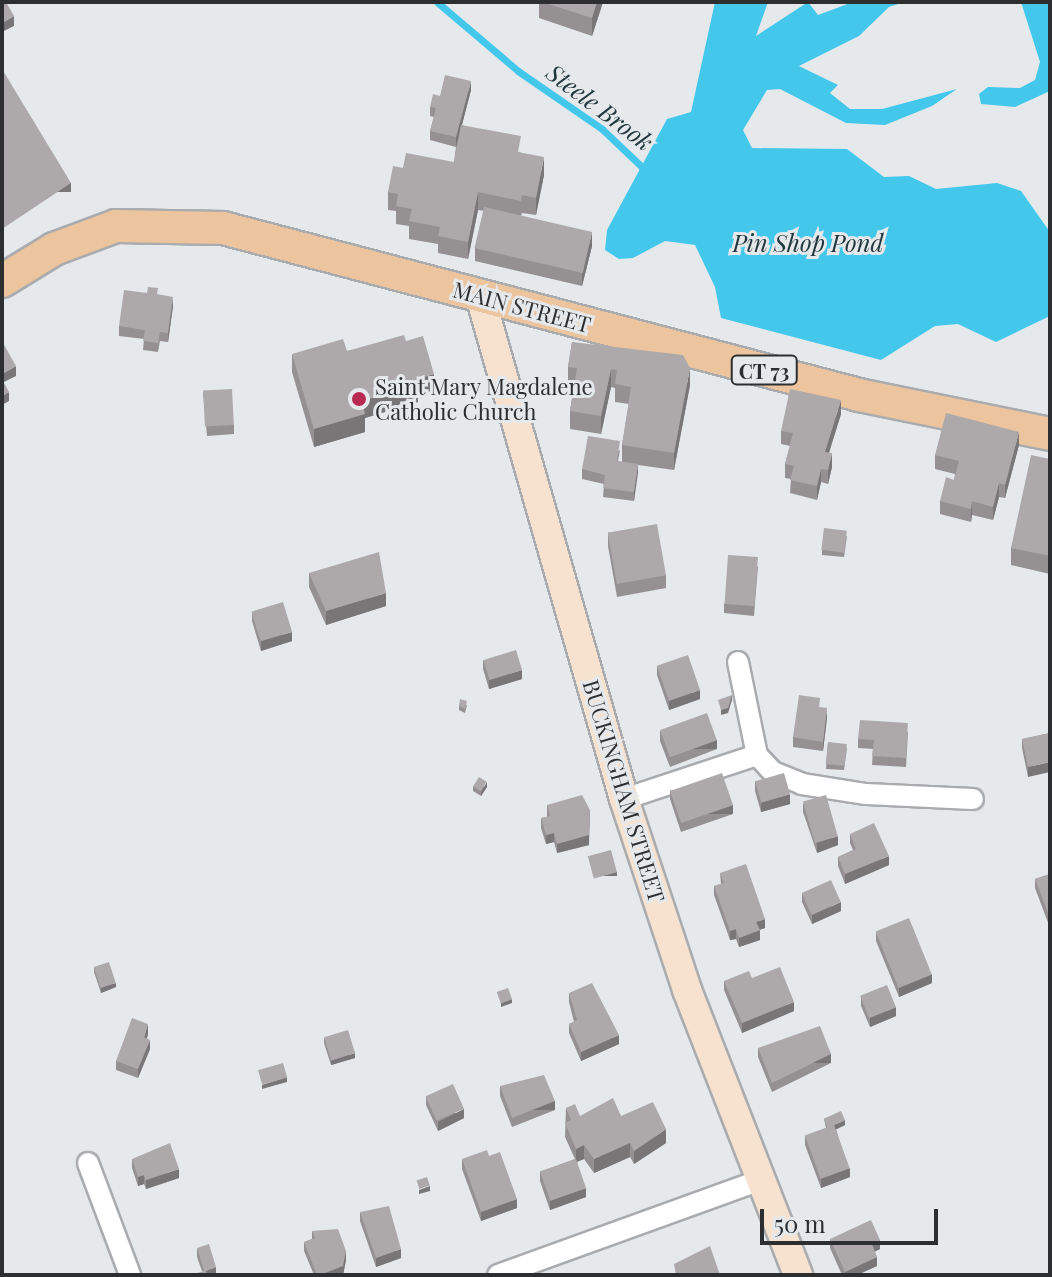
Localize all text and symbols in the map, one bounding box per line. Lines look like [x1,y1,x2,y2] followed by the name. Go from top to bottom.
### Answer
[541,58,659,156] water label: Steele Brook
[732,229,884,257] water label: Pin Shop Pond
[450,276,594,338] street label: MAIN STREET
[730,354,798,386] road number: CT 73
[375,373,594,424] place label: Saint Mary Magdalene Catholic Church
[350,390,368,408] marker: Saint Mary Magdalene Catholic Church
[578,677,670,905] street label: BUCKINGHAM STREET
[764,1193,942,1243] scale bar
[774,1207,826,1239] text: 50 m

